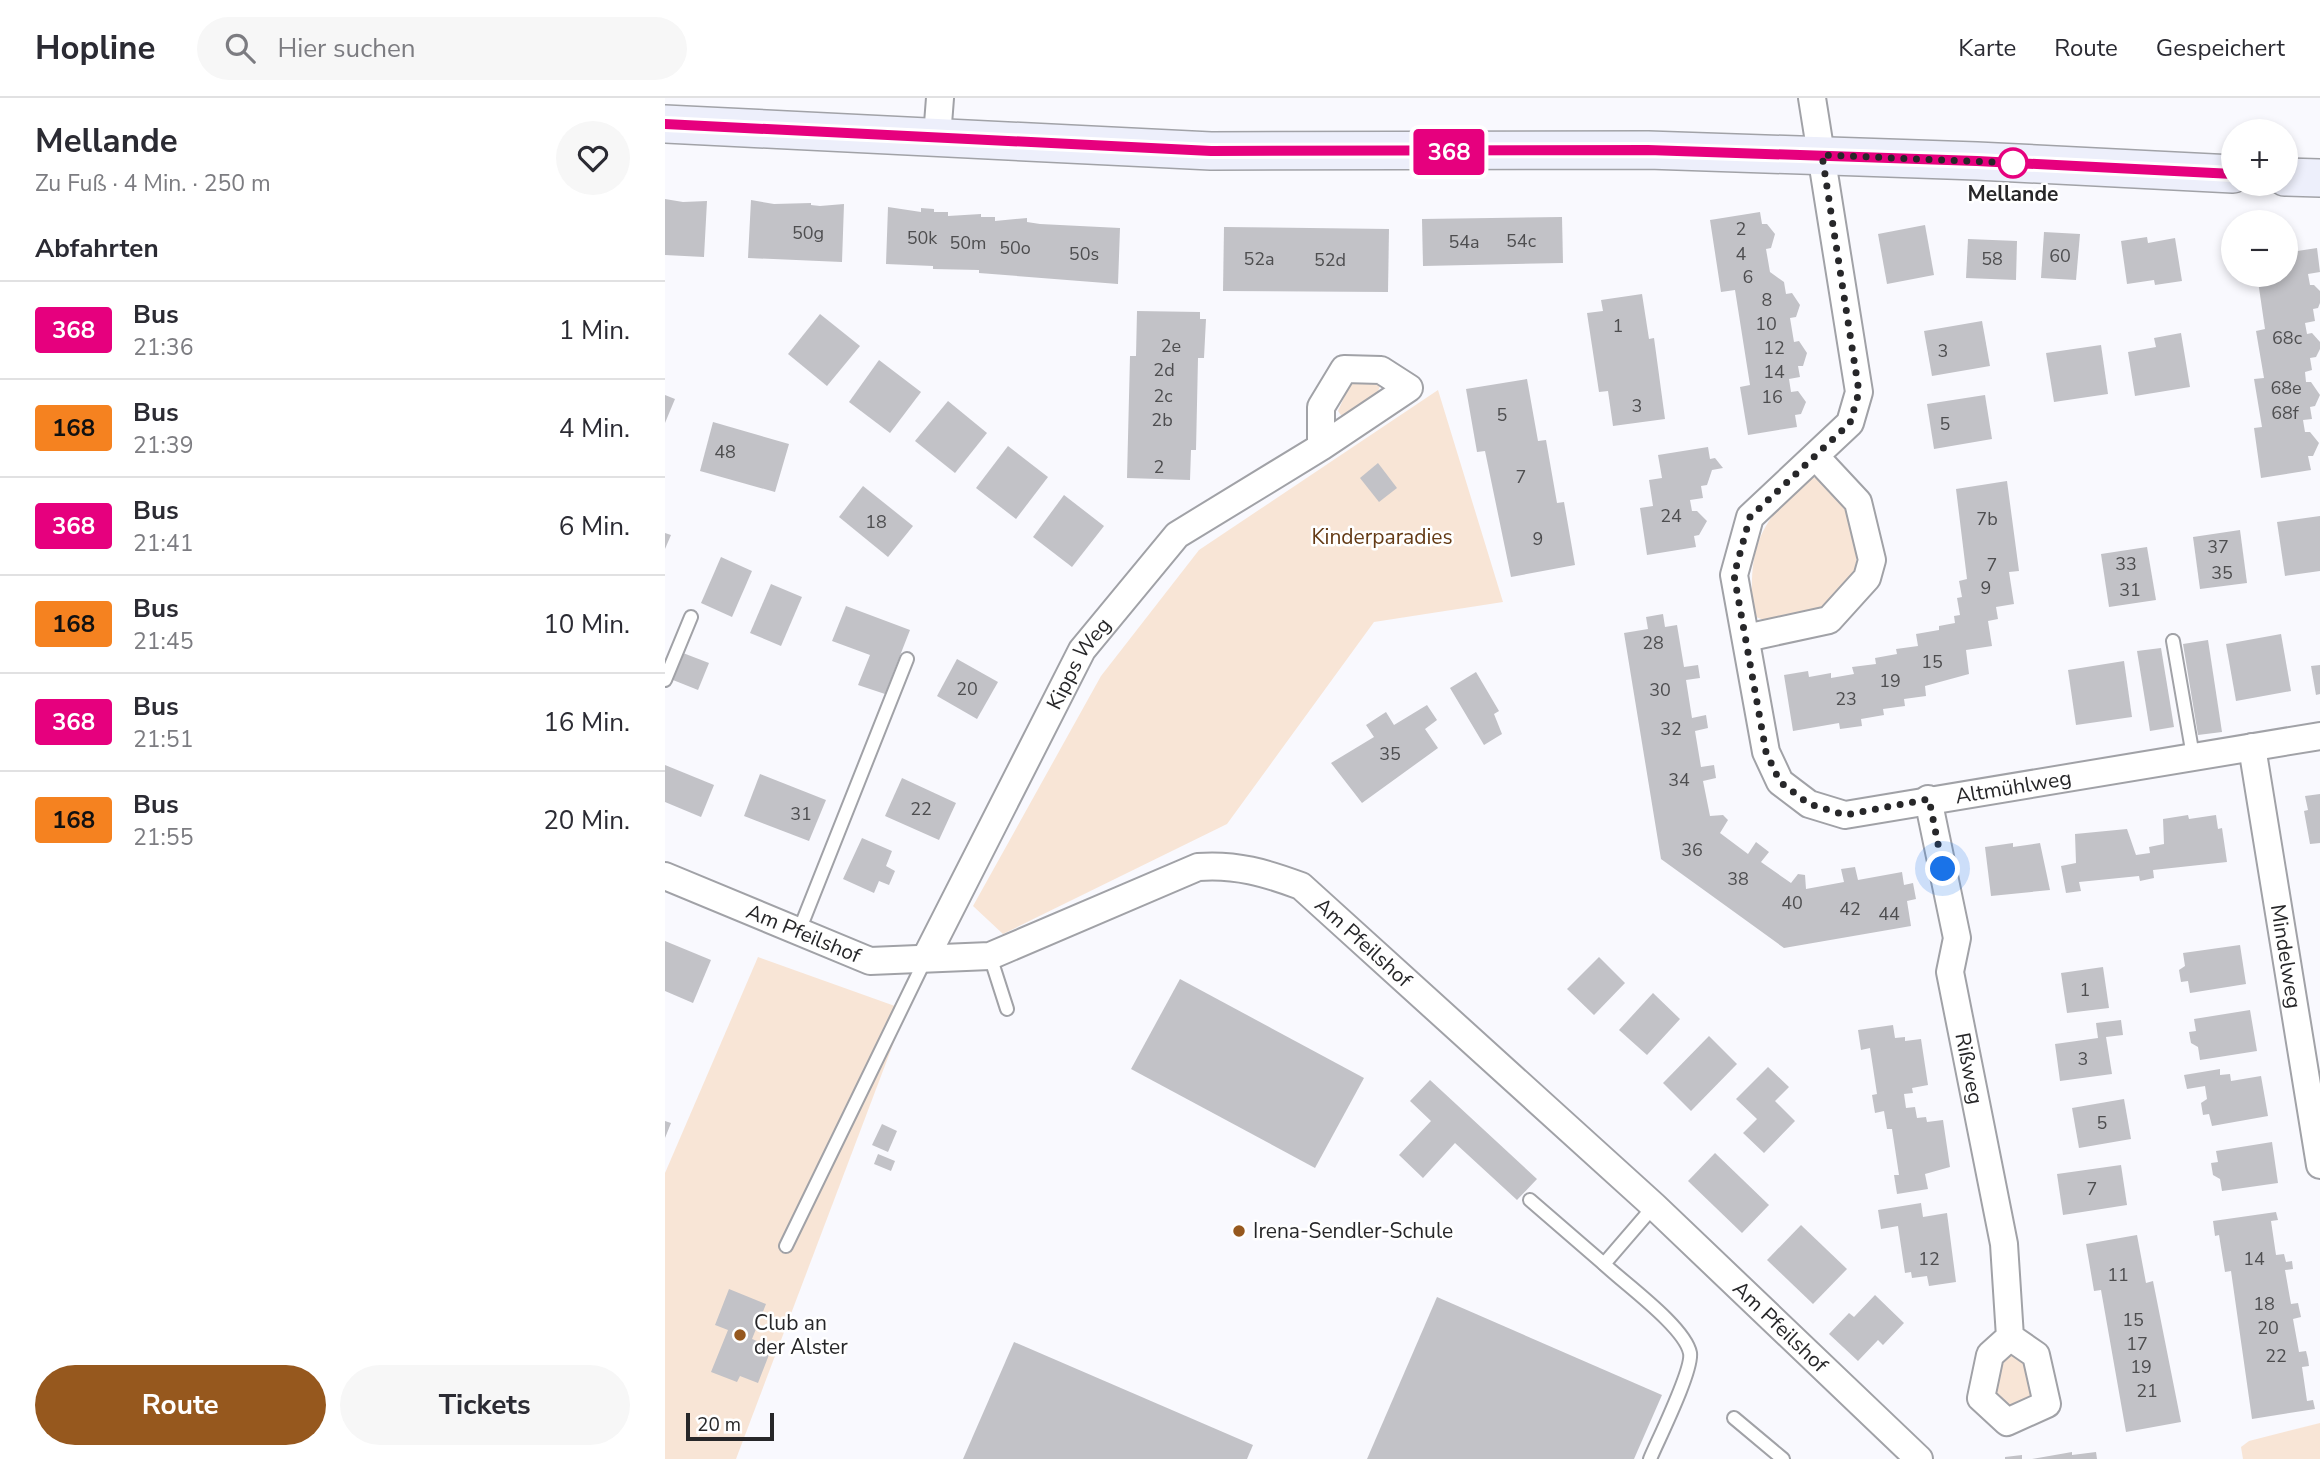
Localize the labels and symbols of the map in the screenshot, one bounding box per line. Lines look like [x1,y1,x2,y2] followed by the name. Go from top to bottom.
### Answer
[1409,129,1489,175] line badge: 368
[1998,148,2028,178] marker: Mellande
[1968,180,2058,208] place label: Mellande
[1736,217,1746,241] house number: 2
[792,221,824,245] house number: 50g
[907,226,938,250] house number: 50k
[1506,229,1536,253] house number: 54c
[1448,230,1480,254] house number: 54a
[949,231,987,255] house number: 50m
[999,236,1031,260] house number: 50o
[1069,242,1099,266] house number: 50s
[1736,242,1747,266] house number: 4
[2049,244,2071,268] house number: 60
[1243,247,1275,271] house number: 52a
[1981,247,2003,271] house number: 58
[1314,248,1346,272] house number: 52d
[1743,265,1753,289] house number: 6
[1762,288,1772,312] house number: 8
[1755,312,1777,336] house number: 10
[1613,314,1623,338] house number: 1
[2272,326,2302,350] house number: 68c
[1161,334,1181,358] house number: 2e
[1763,336,1785,360] house number: 12
[1938,339,1948,363] house number: 3
[1153,358,1175,382] house number: 2d
[1763,360,1785,384] house number: 14
[2270,376,2302,400] house number: 68e
[1153,384,1173,408] house number: 2c
[1761,385,1783,409] house number: 16
[1632,394,1642,418] house number: 3
[2271,401,2300,425] house number: 68f
[1497,403,1507,427] house number: 5
[1151,408,1173,432] house number: 2b
[1940,412,1950,436] house number: 5
[714,440,736,464] house number: 48
[1154,455,1164,479] house number: 2
[1516,465,1526,489] house number: 7
[1660,504,1682,528] house number: 24
[1976,507,1998,531] house number: 7b
[865,510,887,534] house number: 18
[1311,523,1453,551] park label: Kinderparadies
[1533,527,1543,551] house number: 9
[2207,535,2229,559] house number: 37
[2115,552,2137,576] house number: 33
[1987,553,1997,577] house number: 7
[2211,561,2233,585] house number: 35
[1981,576,1991,600] house number: 9
[2119,578,2141,602] house number: 31
[1040,612,1117,714] street label: Kipps Weg
[1642,631,1664,655] house number: 28
[1921,650,1943,674] house number: 15
[1879,669,1901,693] house number: 19
[956,677,978,701] house number: 20
[1649,678,1671,702] house number: 30
[1835,687,1857,711] house number: 23
[1660,717,1682,741] house number: 32
[1379,742,1401,766] house number: 35
[1953,764,2073,810] street label: Altmühlweg
[1668,768,1690,792] house number: 34
[910,797,932,821] house number: 22
[790,802,812,826] house number: 31
[1681,838,1703,862] house number: 36
[1925,851,1960,886] your location
[1727,867,1749,891] house number: 38
[1309,891,1418,994] street label: Am Pfeilshof
[1781,891,1803,915] house number: 40
[742,897,866,970] street label: Am Pfeilshof
[1839,897,1861,921] house number: 42
[1878,902,1900,926] house number: 44
[2264,902,2308,1010] street label: Mindelweg
[2080,978,2090,1002] house number: 1
[1948,1030,1990,1107] street label: Rißweg
[2078,1047,2088,1071] house number: 3
[2097,1111,2107,1135] house number: 5
[2087,1177,2097,1201] house number: 7
[1253,1217,1453,1245] place label: Irena-Sendler-Schule
[1231,1223,1247,1239] marker: Irena-Sendler-Schule
[1918,1247,1940,1271] house number: 12
[2243,1247,2265,1271] house number: 14
[2107,1263,2129,1287] house number: 11
[1727,1274,1835,1379] street label: Am Pfeilshof
[2253,1292,2275,1316] house number: 18
[2122,1308,2144,1332] house number: 15
[754,1309,848,1361] place label: Club an der Alster
[2257,1316,2279,1340] house number: 20
[732,1327,748,1343] marker: Club an der Alster
[2126,1332,2148,1356] house number: 17
[2265,1344,2287,1368] house number: 22
[2130,1355,2152,1379] house number: 19
[2136,1379,2158,1403] house number: 21
[686,1410,773,1442] scale bar

